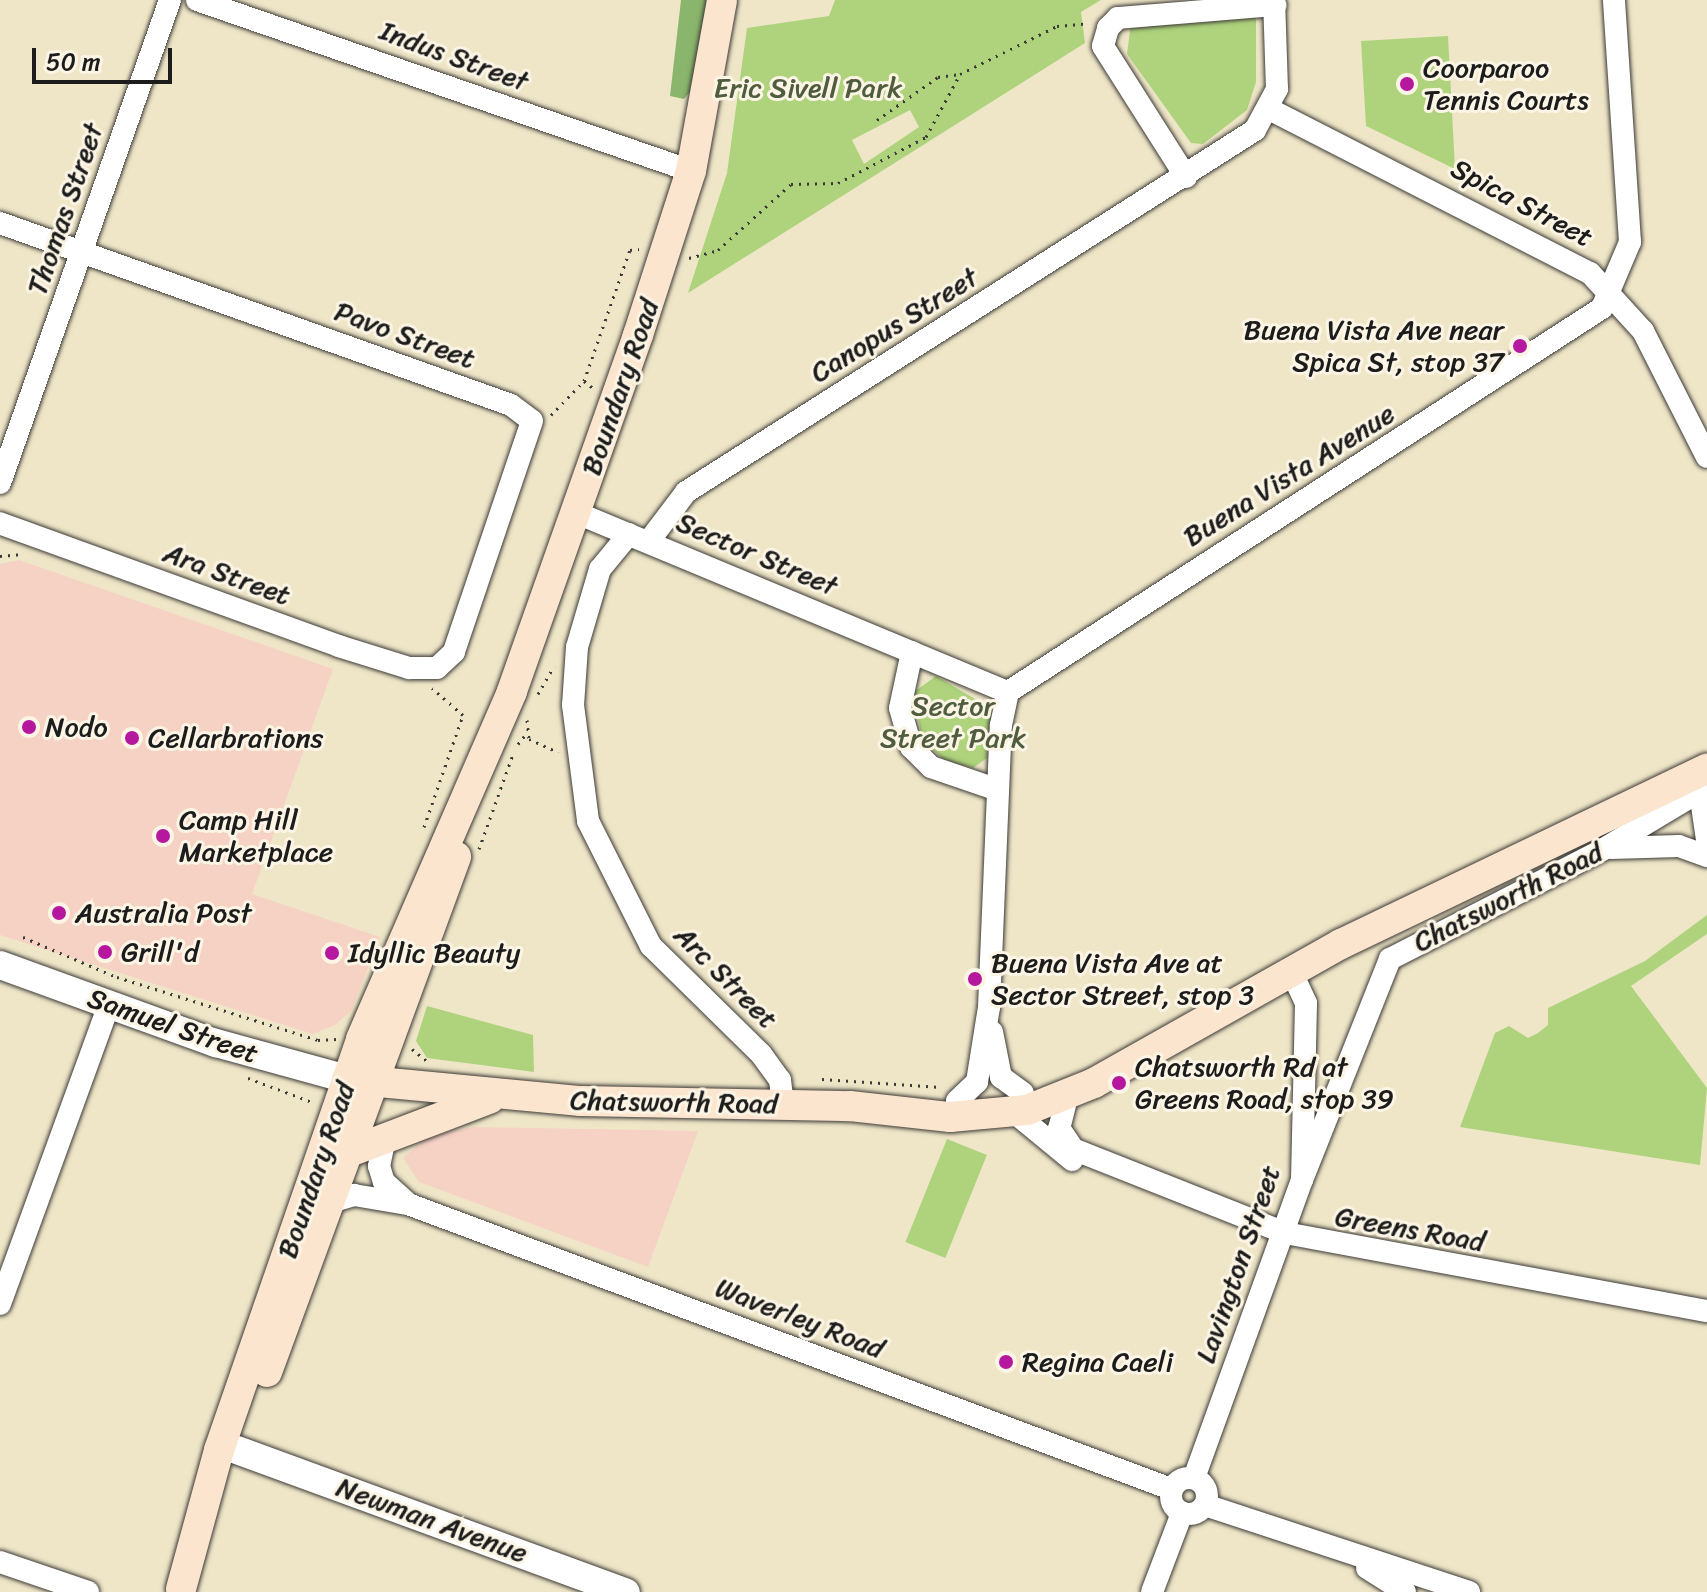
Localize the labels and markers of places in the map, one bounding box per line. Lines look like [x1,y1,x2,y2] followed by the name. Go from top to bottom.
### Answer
[1423,51,1589,117] place label: Coorparoo Tennis Courts
[1398,75,1416,93] marker: Coorparoo Tennis Courts
[1242,313,1504,379] place label: Buena Vista Ave near Spica St, stop 37
[1511,337,1529,355] marker: Buena Vista Ave near Spica St, stop 37
[45,710,108,744] place label: Nodo
[20,718,38,736] marker: Nodo
[148,721,323,755] place label: Cellarbrations
[123,729,141,747] marker: Cellarbrations
[179,803,333,869] place label: Camp Hill Marketplace
[154,827,172,845] marker: Camp Hill Marketplace
[75,896,252,930] place label: Australia Post
[50,904,68,922] marker: Australia Post
[121,935,199,969] place label: Grill'd
[348,936,521,970] place label: Idyllic Beauty
[96,943,114,961] marker: Grill'd
[323,944,341,962] marker: Idyllic Beauty
[991,946,1255,1012] place label: Buena Vista Ave at Sector Street, stop 3
[966,970,984,988] marker: Buena Vista Ave at Sector Street, stop 3
[1135,1050,1395,1116] place label: Chatsworth Rd at Greens Road, stop 39
[1110,1074,1128,1092] marker: Chatsworth Rd at Greens Road, stop 39
[1022,1345,1173,1379] place label: Regina Caeli
[997,1353,1015,1371] marker: Regina Caeli

